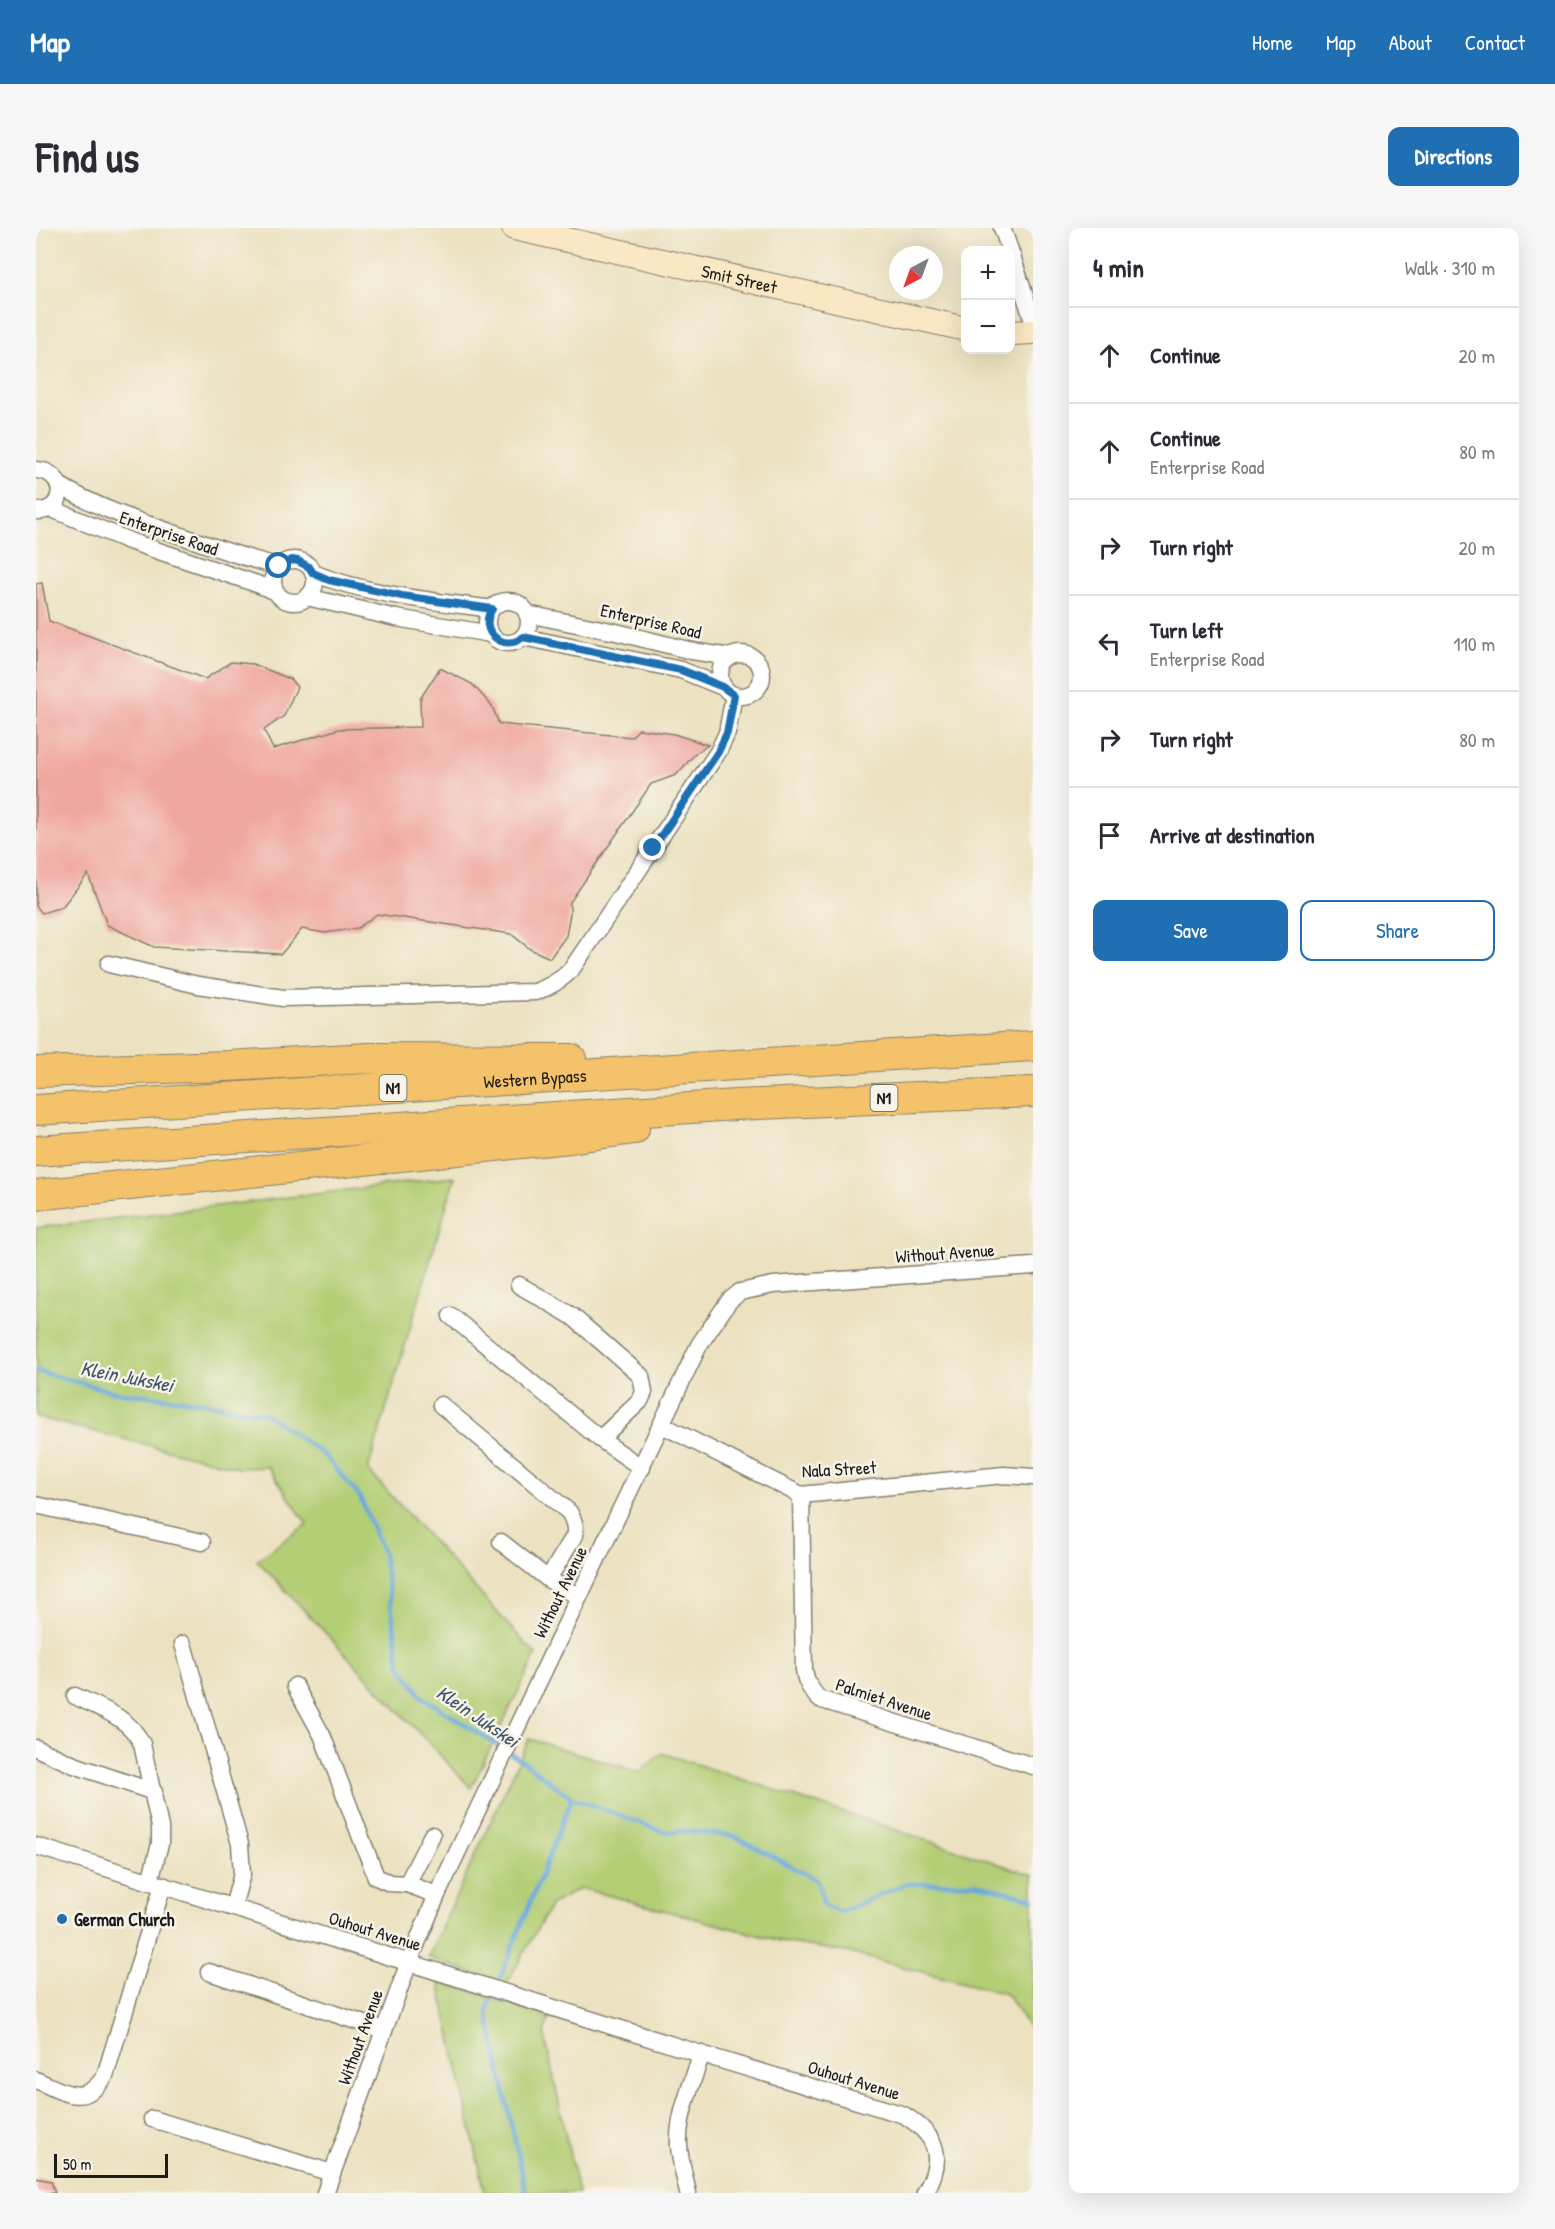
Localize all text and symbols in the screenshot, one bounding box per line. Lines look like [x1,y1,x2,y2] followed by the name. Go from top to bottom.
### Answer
[30,23,70,61] text: Map
[1252,28,1293,57] text: Home
[1326,28,1356,57] text: Map
[1389,28,1432,57] text: About
[1465,28,1525,57] text: Contact
[1388,127,1519,186] button: Directions
[36,128,139,185] text: Find us
[889,246,943,300] north arrow
[961,246,1015,354] map controls
[961,246,1015,300] button: +
[1093,250,1144,285] text: 4 min
[1405,254,1495,281] text: Walk · 310 m
[699,258,780,299] street label: Smit Street
[961,300,1015,354] button: −
[1093,339,1126,372] icon: ahead
[1150,340,1221,370] text: Continue
[1458,342,1495,369] text: 20 m
[1150,423,1221,453] text: Continue
[1093,435,1126,468] icon: ahead
[1459,438,1495,465] text: 80 m
[1150,453,1264,480] text: Enterprise Road
[116,504,222,562] street label: Enterprise Road
[1093,531,1126,564] icon: right
[1150,532,1233,562] text: Turn right
[1458,534,1495,561] text: 20 m
[265,552,291,578] route start
[598,597,704,645] street label: Enterprise Road
[1150,615,1223,645] text: Turn left
[1093,627,1126,660] icon: left
[1453,630,1495,657] text: 110 m
[1150,645,1264,672] text: Enterprise Road
[1093,723,1126,756] icon: right
[1150,724,1233,754] text: Turn right
[1459,726,1495,753] text: 80 m
[1093,819,1126,852] icon: arrive
[1150,820,1315,850] text: Arrive at destination
[639,834,665,860] route end
[1093,900,1288,961] button: Save
[1300,900,1495,961] button: Share
[483,1062,587,1094] street label: Western Bypass
[380,1075,406,1101] road number: N1
[870,1085,898,1111] road number: N1
[895,1237,995,1269] street label: Without Avenue
[78,1354,178,1399] water label: Klein Jukskei
[801,1455,878,1483] street label: Nala Street
[527,1542,593,1642] street label: Without Avenue
[833,1672,935,1726] street label: Palmiet Avenue
[431,1679,527,1755] water label: Klein Jukskei
[326,1905,424,1957] street label: Ouhout Avenue
[74,1907,175,1932] place label: German Church
[55,1912,69,1926] marker: German Church
[331,1986,389,2088] street label: Without Avenue
[805,2054,903,2106] street label: Ouhout Avenue
[54,2151,168,2178] scale bar
[63,2153,92,2175] text: 50 m

